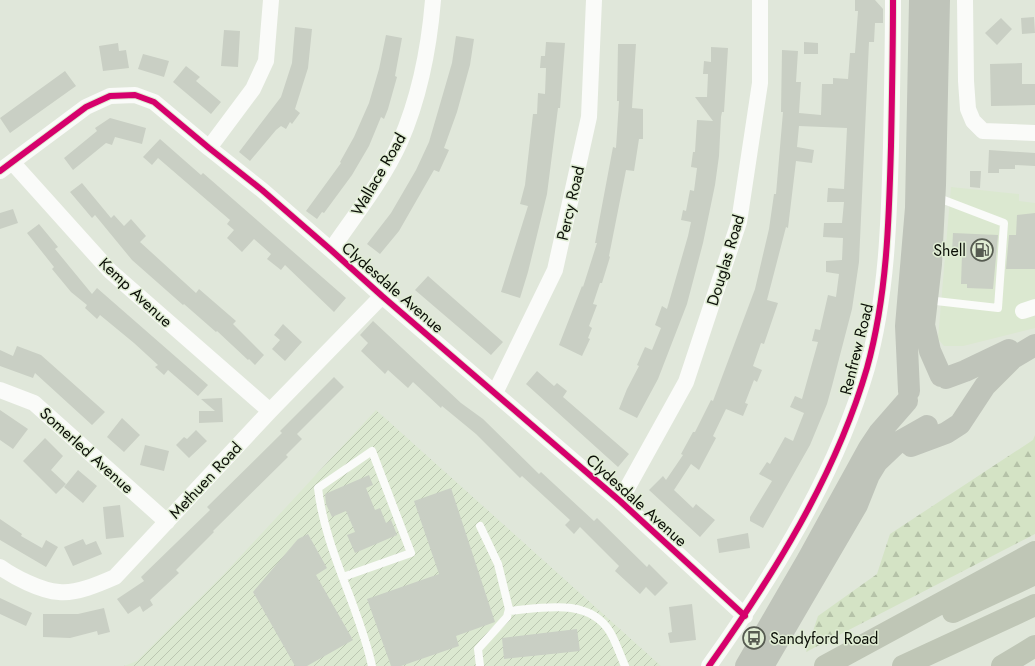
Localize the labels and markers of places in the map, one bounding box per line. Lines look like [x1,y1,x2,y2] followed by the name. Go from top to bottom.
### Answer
[969,237,995,263] fuel station icon: Shell
[933,239,966,262] place label: Shell
[741,625,767,651] bus stop icon: Sandyford Road
[770,627,878,650] place label: Sandyford Road

